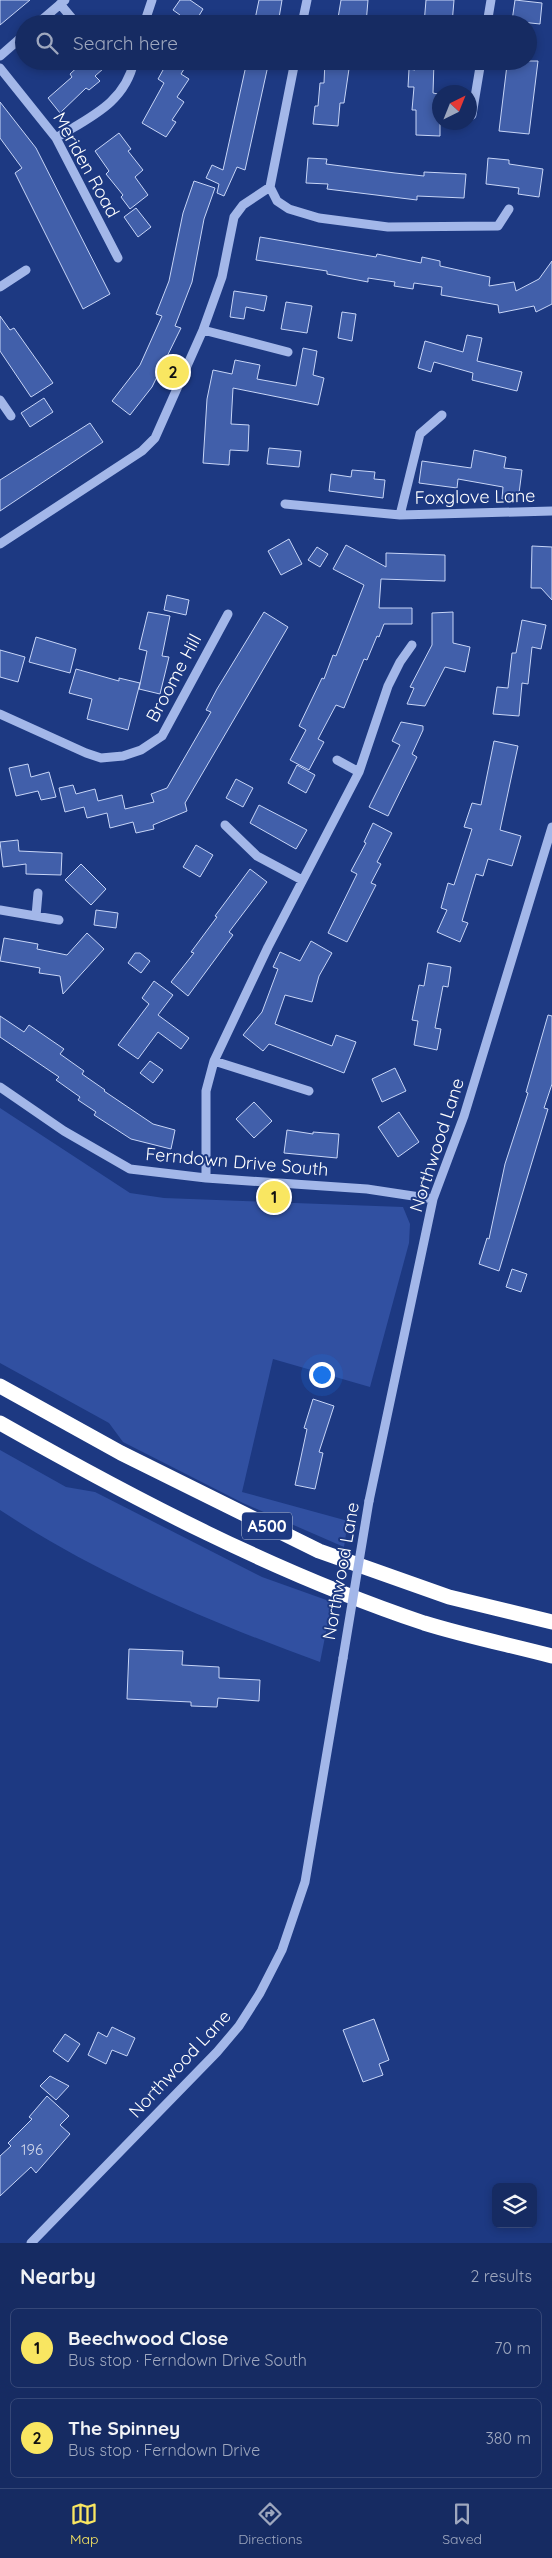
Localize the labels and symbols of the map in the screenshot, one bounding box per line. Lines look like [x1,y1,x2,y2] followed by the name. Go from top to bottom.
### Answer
[432,85,477,130] north arrow
[48,108,125,221] street label: Meriden Road
[157,353,189,391] pin: 2
[414,484,536,509] street label: Foxglove Lane
[141,630,206,726] street label: Broome Hill
[404,1075,469,1215] street label: Northwood Lane
[144,1142,330,1181] street label: Ferndown Drive South
[258,1178,290,1216] pin: 1
[309,1362,335,1388] your location
[317,1500,364,1642] street label: Northwood Lane
[242,1512,292,1540] road number: A500
[124,2005,236,2122] street label: Northwood Lane
[21,2140,43,2159] house number: 196

